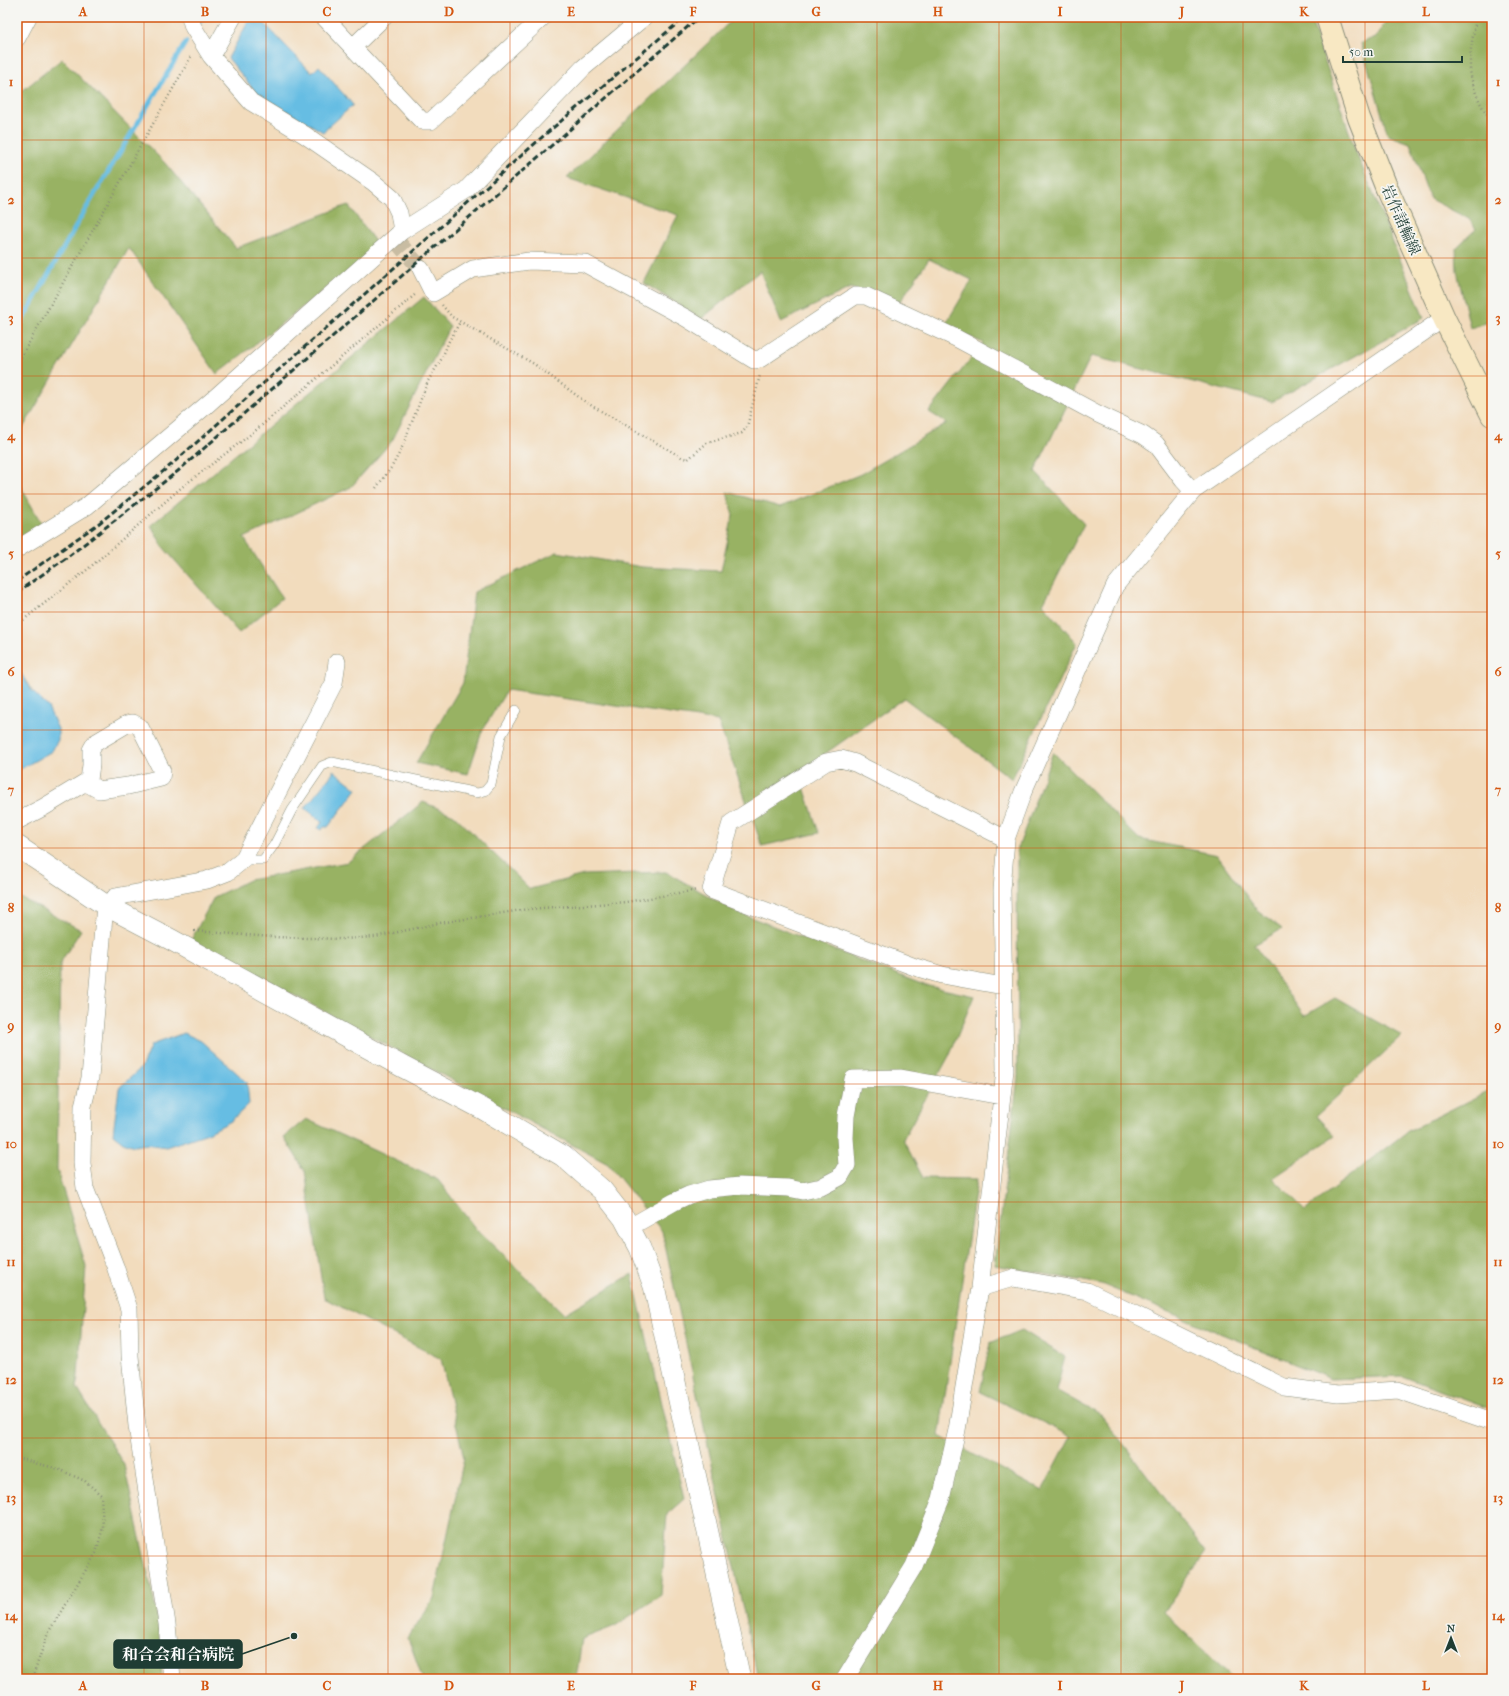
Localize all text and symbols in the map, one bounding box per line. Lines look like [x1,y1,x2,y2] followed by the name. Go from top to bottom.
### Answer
[78,4,88,19] text: A
[201,4,210,19] text: B
[323,4,332,19] text: C
[444,4,454,19] text: D
[567,4,575,19] text: E
[689,4,697,19] text: F
[811,4,821,19] text: G
[933,4,944,19] text: H
[1057,4,1063,19] text: I
[1178,4,1185,20] text: J
[1299,4,1310,19] text: K
[1422,4,1431,19] text: L
[1343,38,1462,64] scale bar
[1349,45,1373,59] text: 50 m
[9,74,14,89] text: 1
[1496,74,1501,89] text: 1
[1378,182,1424,258] street label: 岩作諸輪線
[8,192,15,207] text: 2
[1495,192,1502,207] text: 2
[8,310,14,326] text: 3
[1495,310,1501,326] text: 3
[6,428,16,444] text: 4
[1493,428,1503,444] text: 4
[8,546,14,561] text: 5
[1495,546,1501,561] text: 5
[7,664,15,679] text: 6
[1494,664,1502,679] text: 6
[7,782,15,797] text: 7
[1494,782,1502,797] text: 7
[8,900,15,915] text: 8
[1495,900,1502,915] text: 8
[7,1018,15,1034] text: 9
[1494,1018,1502,1034] text: 9
[5,1136,17,1151] text: 10
[1492,1136,1504,1151] text: 10
[6,1254,16,1269] text: 11
[1493,1254,1503,1269] text: 11
[5,1372,17,1387] text: 12
[1492,1372,1504,1387] text: 12
[6,1490,16,1506] text: 13
[1493,1490,1503,1506] text: 13
[5,1608,18,1624] text: 14
[1492,1608,1505,1624] text: 14
[1431,1618,1471,1658] north arrow
[1447,1622,1456,1635] text: N
[114,1640,242,1668] callout: 和合会和合病院
[122,1645,234,1664] text: 和合会和合病院
[78,1678,88,1693] text: A
[201,1678,210,1693] text: B
[323,1678,332,1693] text: C
[444,1678,454,1693] text: D
[567,1678,575,1693] text: E
[689,1678,697,1693] text: F
[811,1678,821,1693] text: G
[933,1678,944,1693] text: H
[1057,1678,1063,1693] text: I
[1178,1678,1185,1694] text: J
[1299,1678,1310,1693] text: K
[1422,1678,1431,1693] text: L

